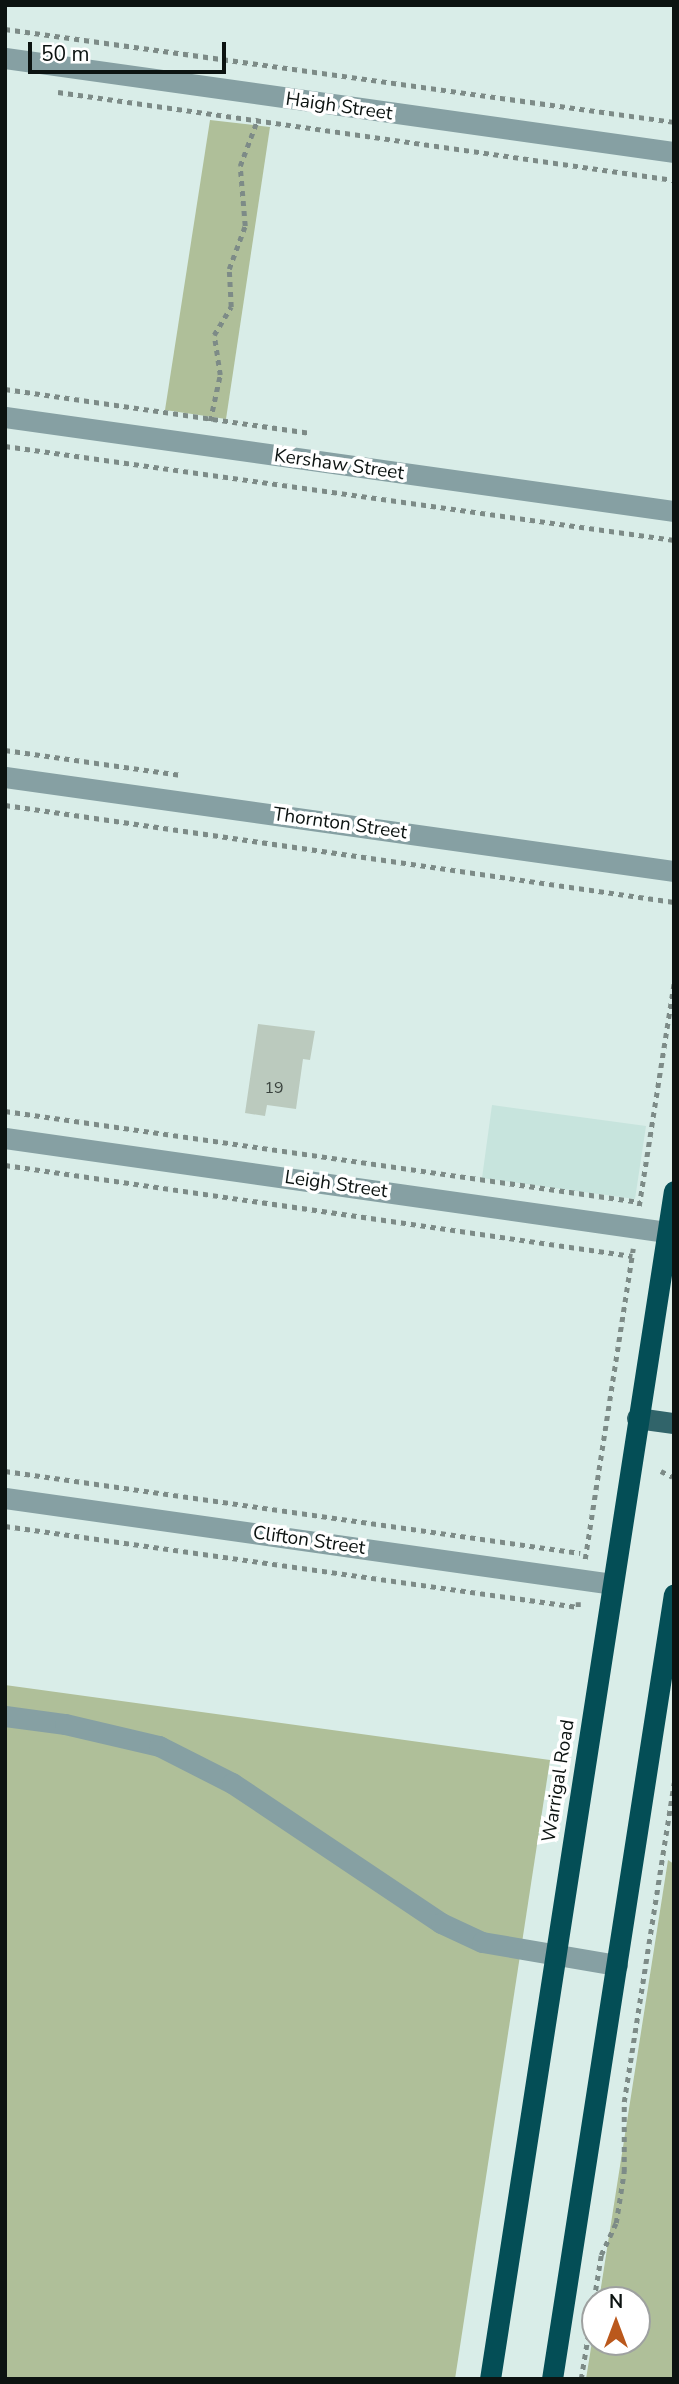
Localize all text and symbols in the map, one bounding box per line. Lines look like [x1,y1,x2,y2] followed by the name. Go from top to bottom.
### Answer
[32,28,229,72] scale bar
[41,40,90,68] text: 50 m
[284,88,394,126] street label: Haigh Street
[273,445,405,485] street label: Kershaw Street
[272,803,408,845] street label: Thornton Street
[264,1078,284,1098] house number: 19
[283,1167,389,1203] street label: Leigh Street
[251,1522,367,1560] street label: Clifton Street
[538,1718,580,1844] street label: Warrigal Road
[581,2286,651,2356] north arrow
[609,2289,623,2315] text: N

